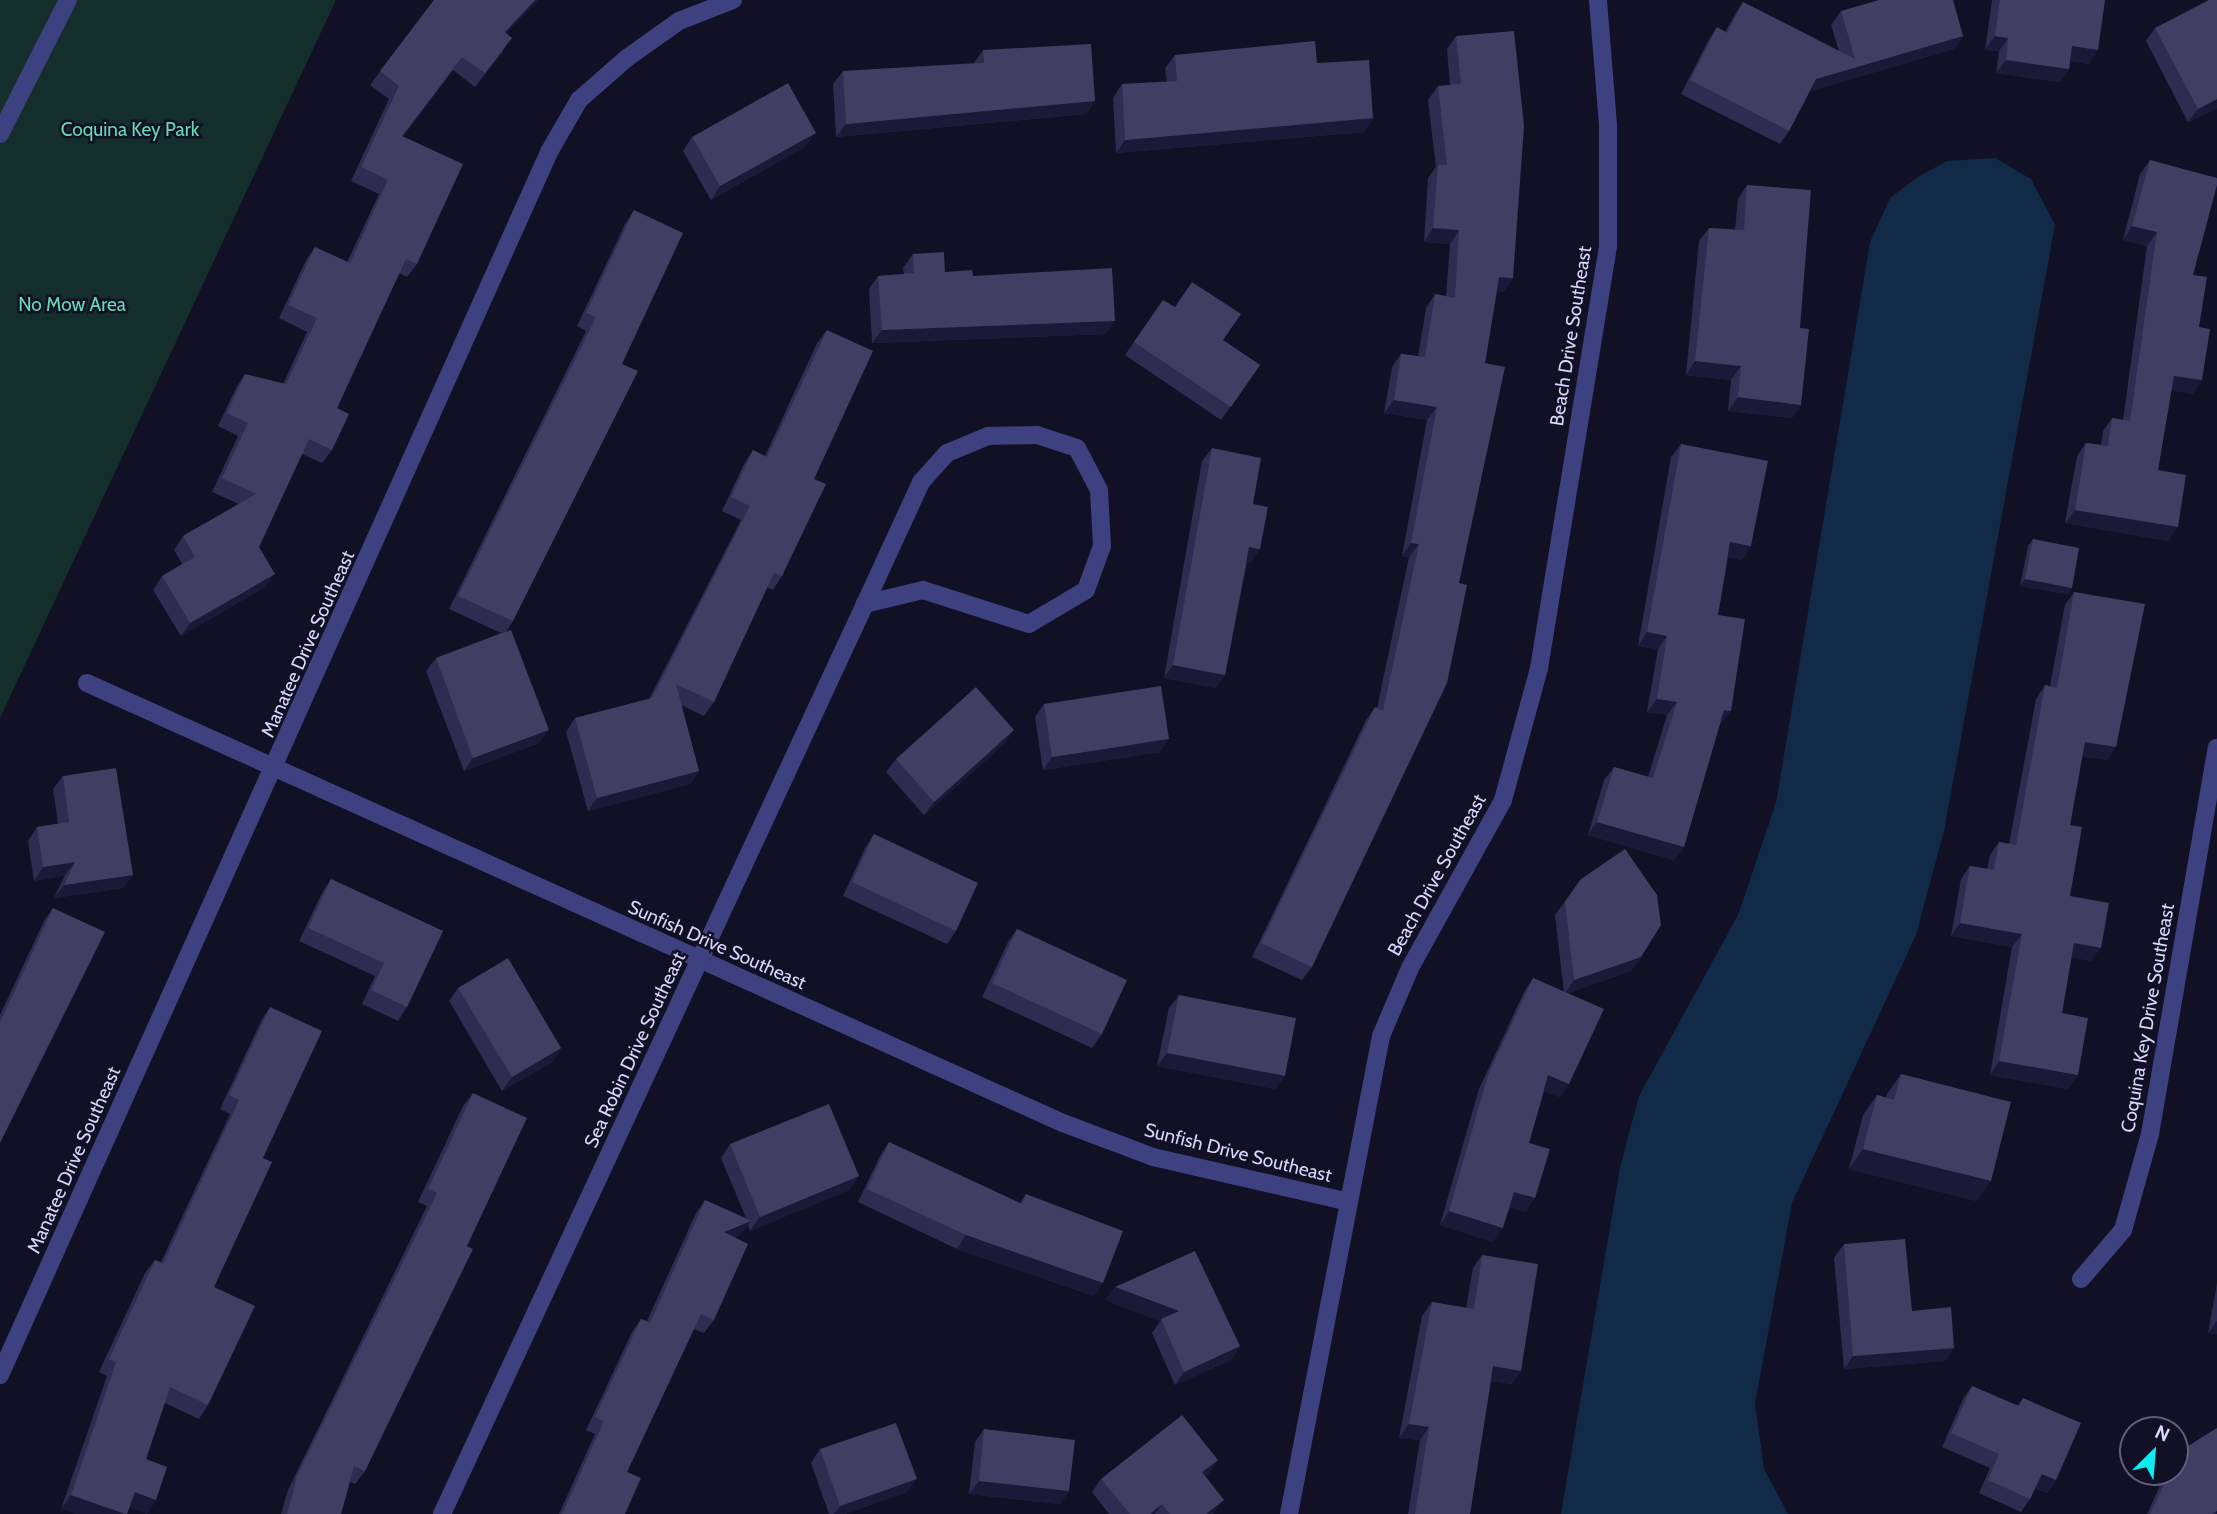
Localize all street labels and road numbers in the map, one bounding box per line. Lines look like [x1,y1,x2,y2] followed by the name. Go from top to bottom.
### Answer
[1546,245,1596,427] street label: Beach Drive Southeast
[256,547,360,741] street label: Manatee Drive Southeast
[1383,790,1491,960] street label: Beach Drive Southeast
[624,895,810,995] street label: Sunfish Drive Southeast
[2117,902,2179,1134] street label: Coquina Key Drive Southeast
[580,948,690,1152] street label: Sea Robin Drive Southeast
[22,1063,126,1257] street label: Manatee Drive Southeast
[1142,1119,1334,1187] street label: Sunfish Drive Southeast

